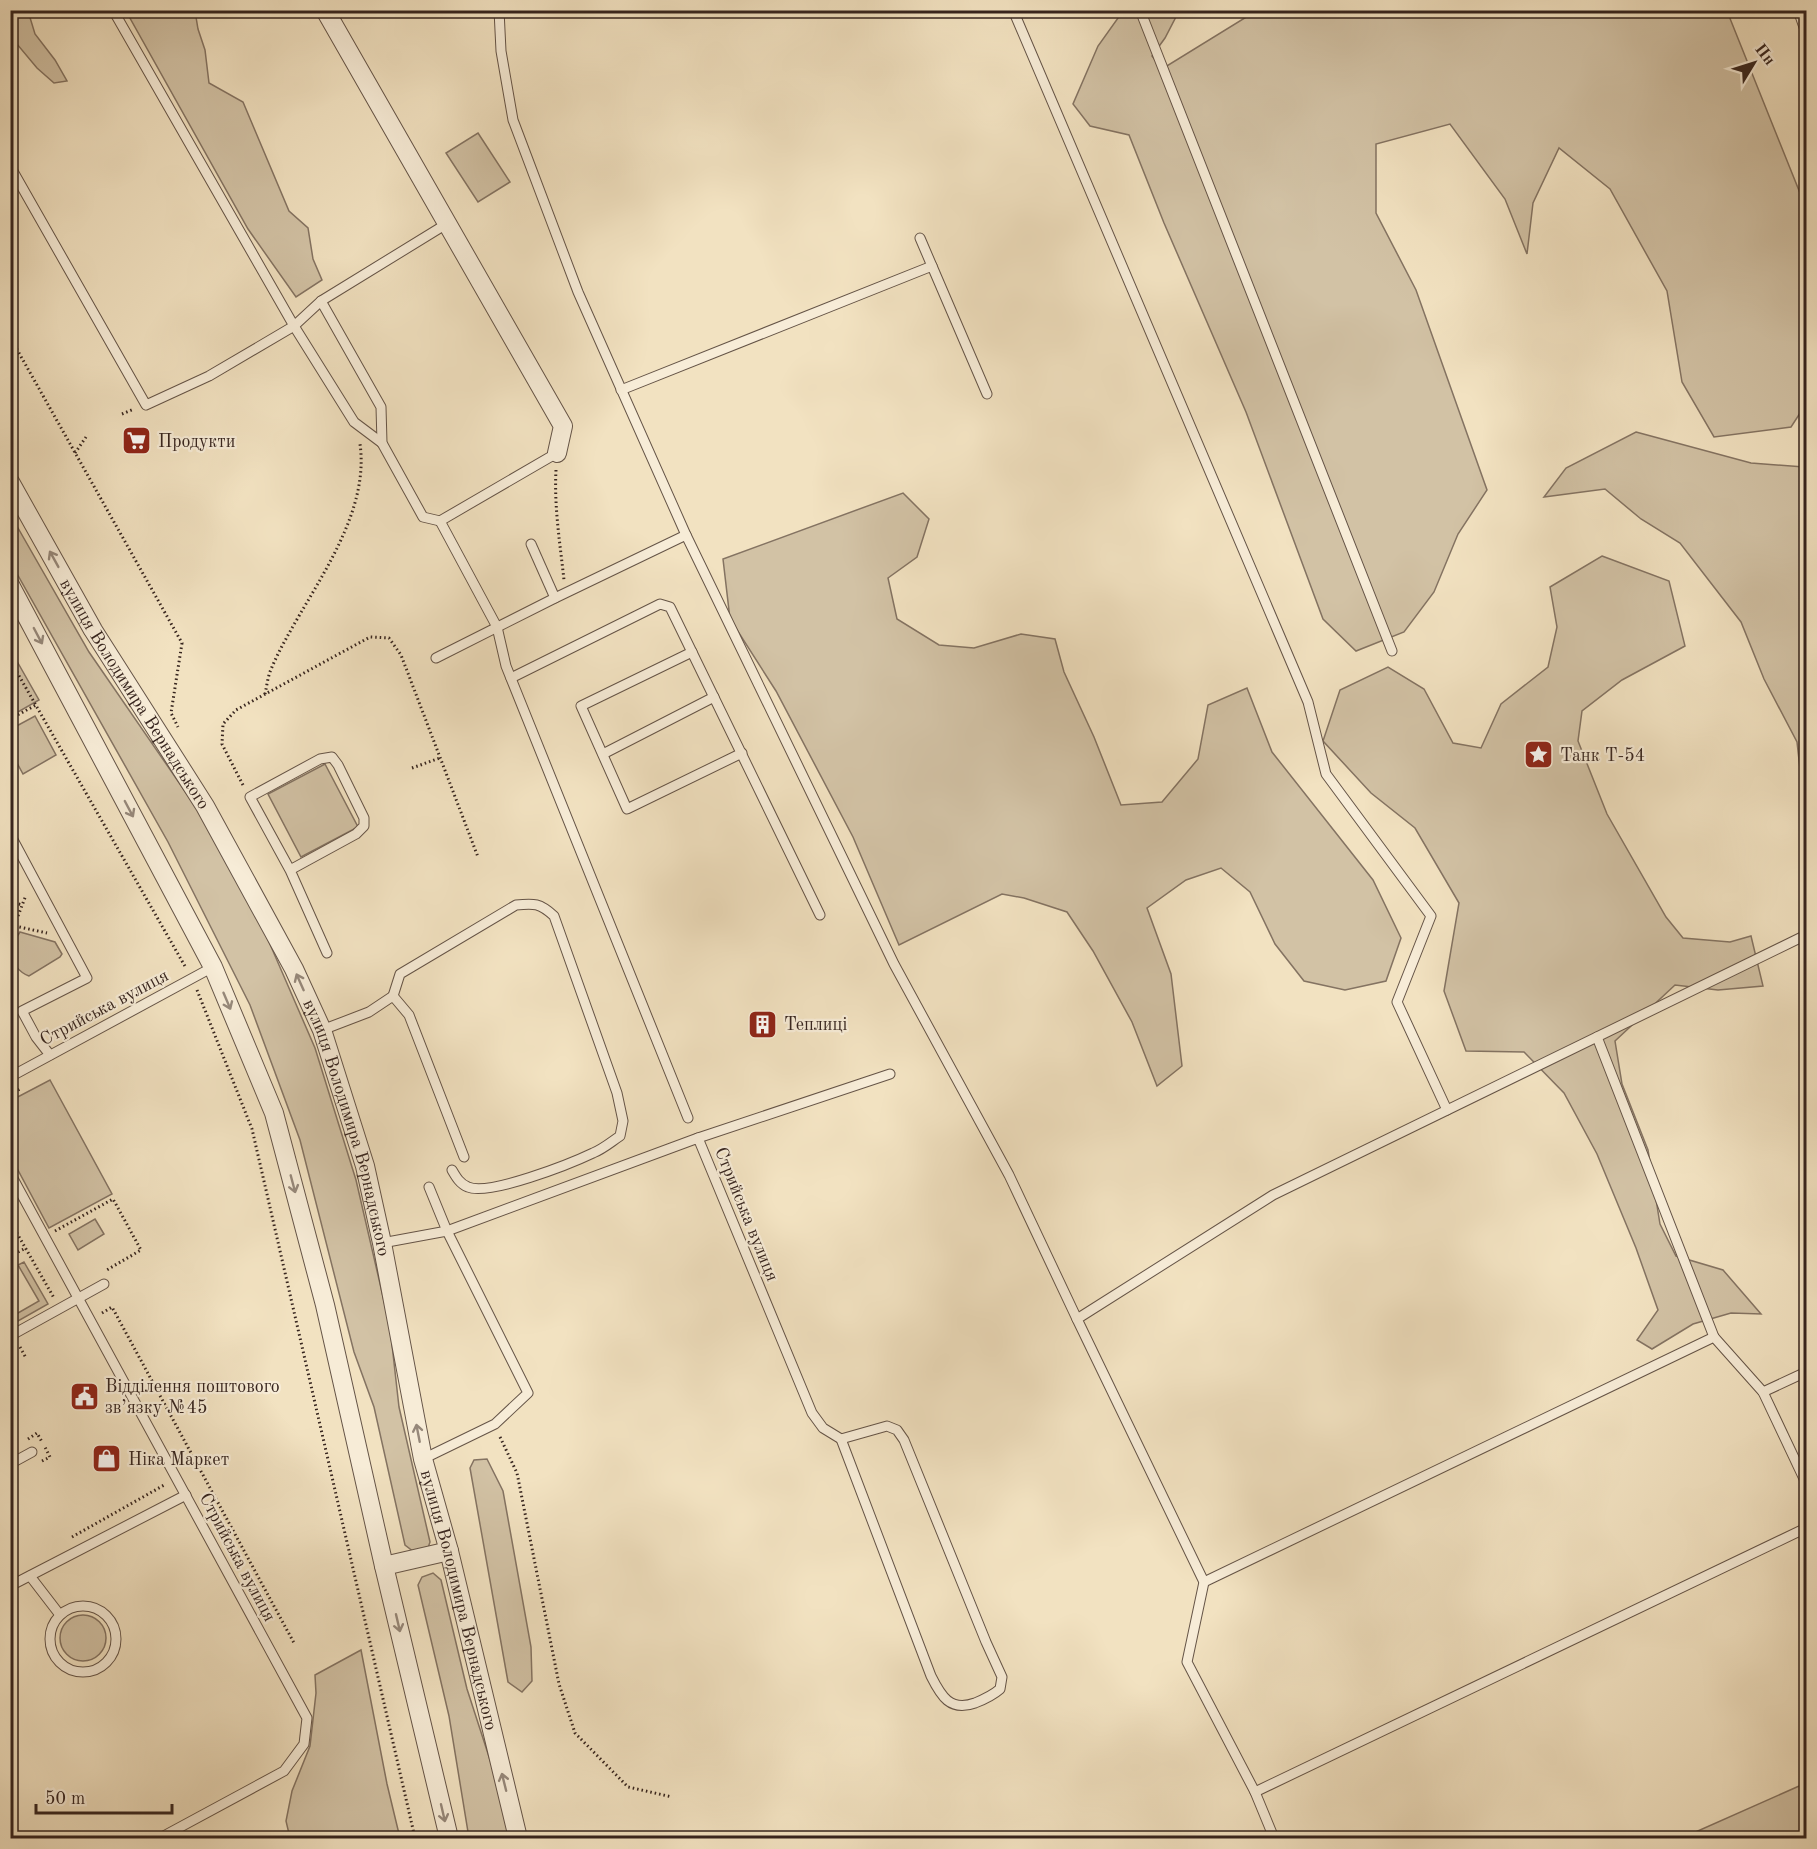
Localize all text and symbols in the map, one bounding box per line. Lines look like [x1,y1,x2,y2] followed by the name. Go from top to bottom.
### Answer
[1724,33,1784,93] north arrow
[1751,41,1777,69] text: Пн
[121,425,153,457] supermarket icon: Продукти
[158,433,236,451] place label: Продукти
[48,551,59,569] one-way arrow
[56,576,213,813] street label: вулиця Володимира Вернадського
[33,627,44,645] one-way arrow
[1523,739,1555,771] place icon: Танк Т-54
[1560,747,1645,765] place label: Танк Т-54
[123,800,135,817] one-way arrow
[37,966,172,1049] street label: Стрийська вулиця
[294,973,305,991] one-way arrow
[222,992,233,1010] one-way arrow
[299,997,392,1258] street label: вулиця Володимира Вернадського
[747,1008,779,1040] building icon: Теплиці
[784,1016,847,1034] place label: Теплиці
[711,1145,781,1284] street label: Стрийська вулиця
[288,1174,299,1193] one-way arrow
[105,1378,280,1417] place label: Відділення поштового зв’язку №45
[68,1380,100,1412] public building icon: Відділення поштового зв’язку №45
[412,1424,423,1443] one-way arrow
[91,1443,123,1475] shop icon: Ніка Маркет
[128,1451,229,1469] place label: Ніка Маркет
[417,1468,500,1732] street label: вулиця Володимира Вернадського
[196,1490,279,1625] street label: Стрийська вулиця
[392,1613,404,1632] one-way arrow
[498,1772,510,1791] one-way arrow
[36,1777,172,1815] scale bar
[45,1790,85,1808] text: 50 m
[437,1803,449,1822] one-way arrow

